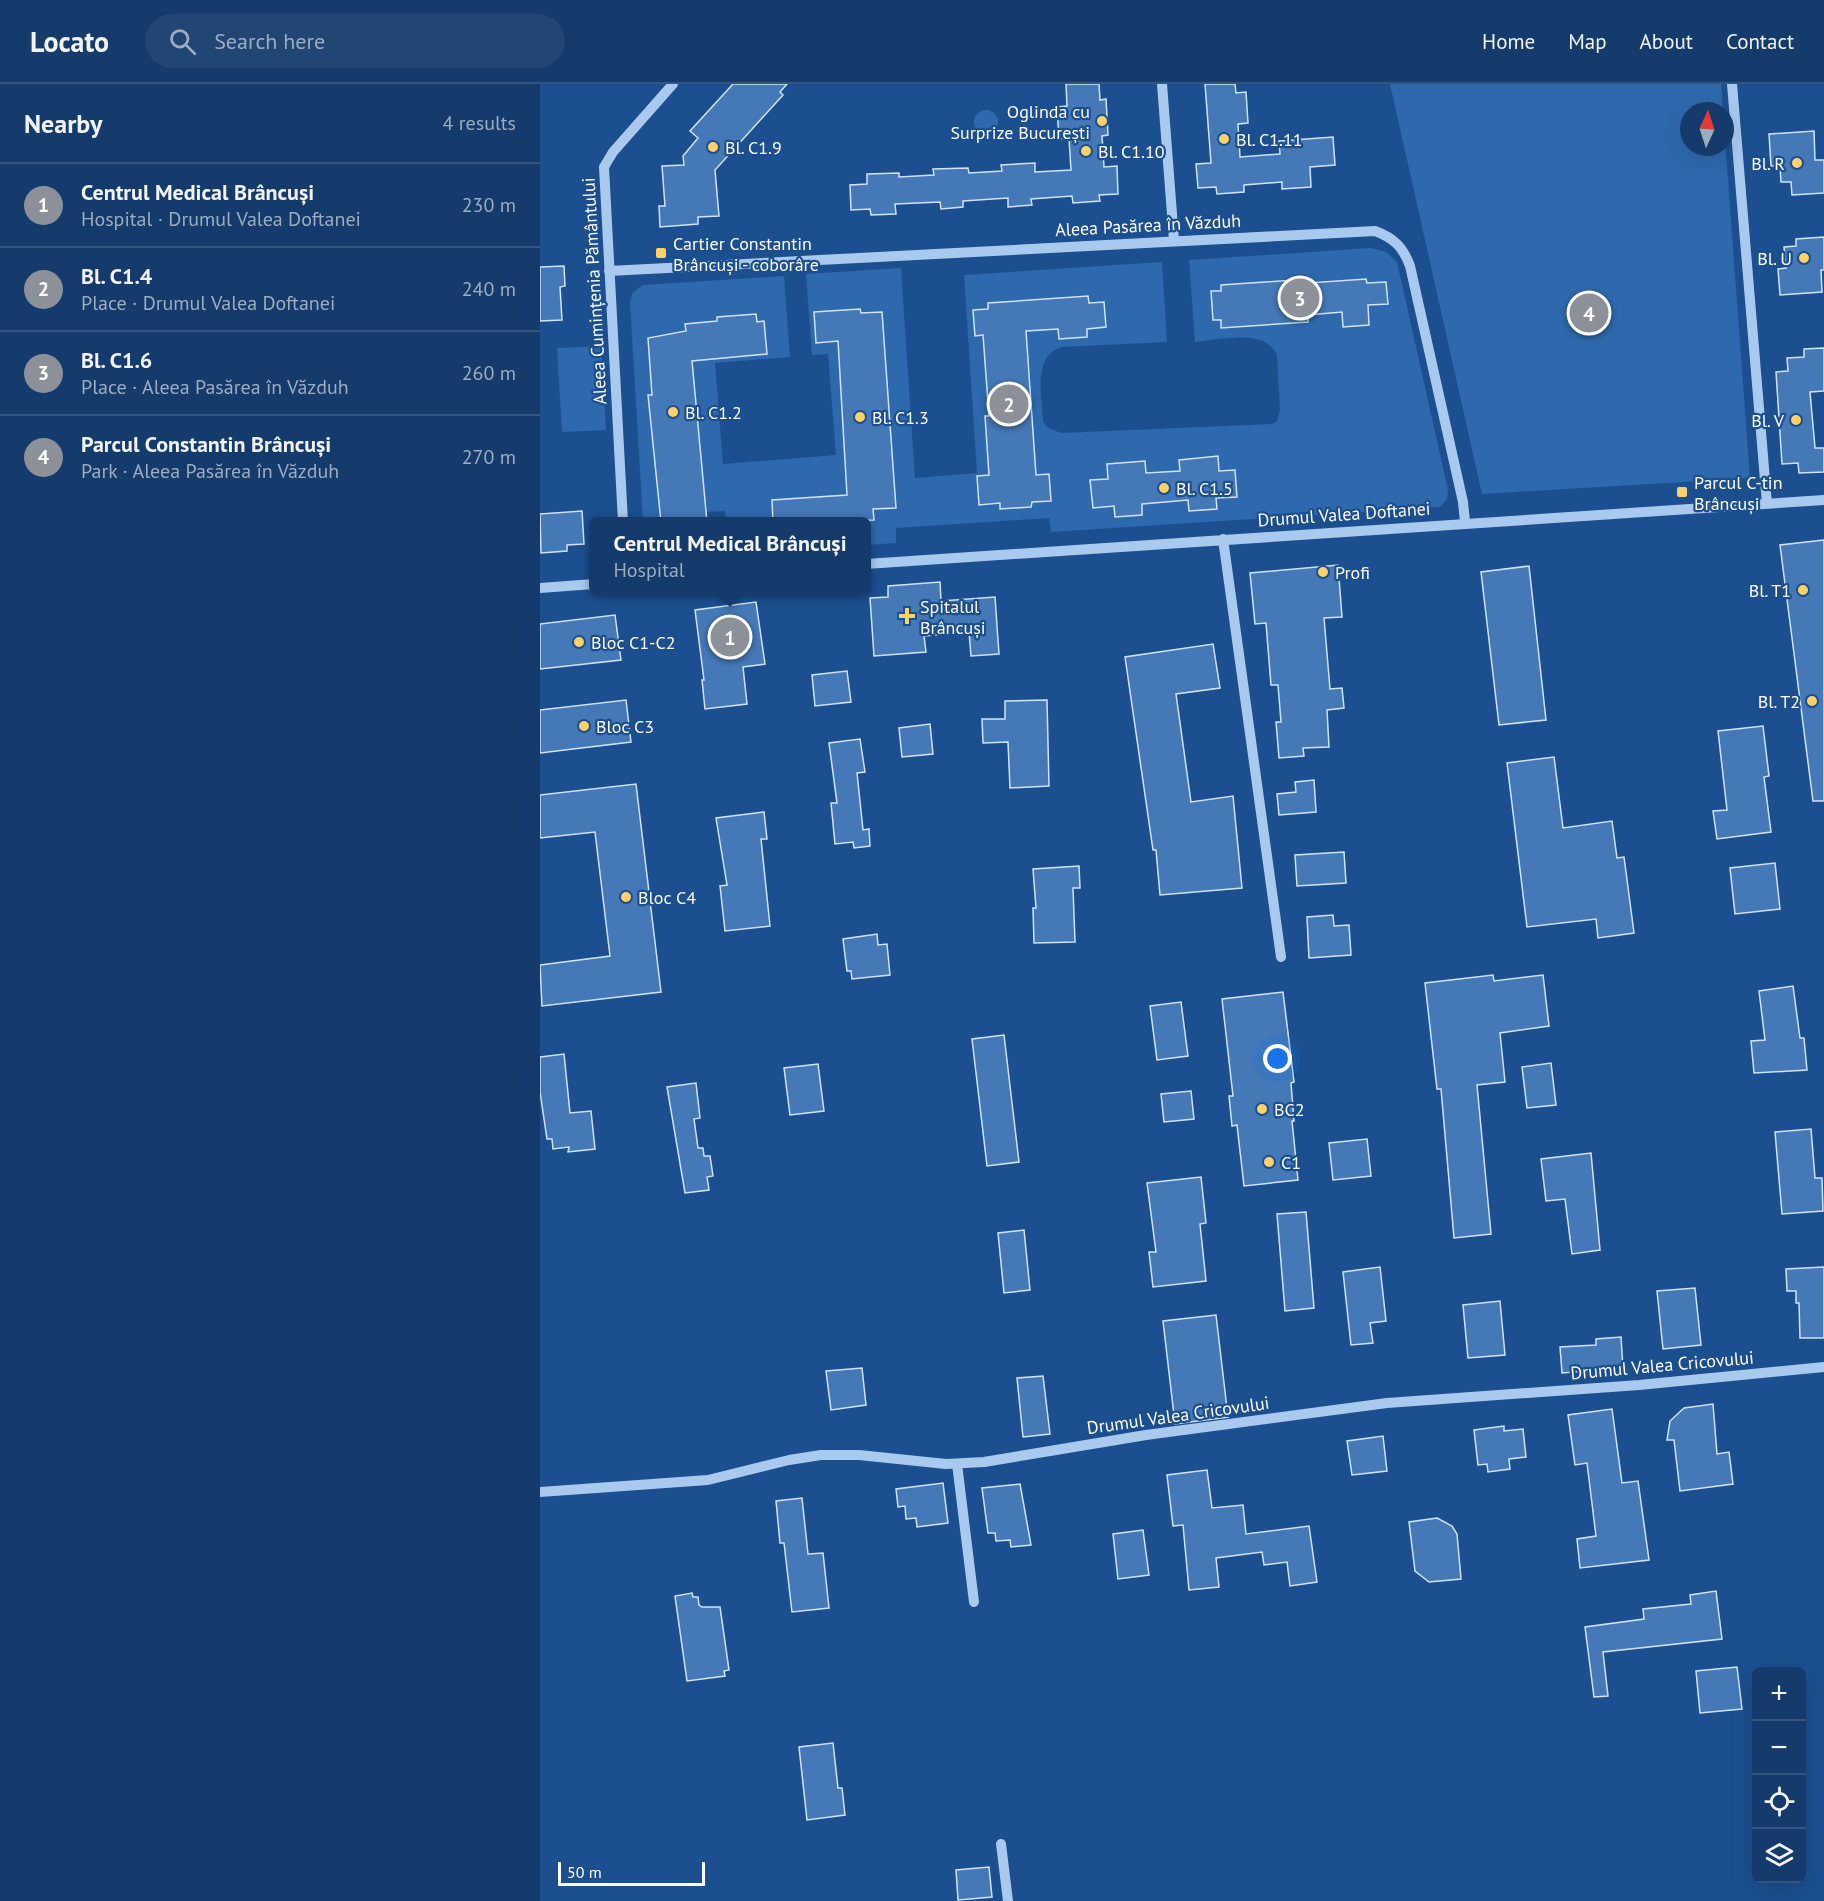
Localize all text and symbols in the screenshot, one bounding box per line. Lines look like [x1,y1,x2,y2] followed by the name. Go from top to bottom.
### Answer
[145,14,565,68] search box
[30,23,109,60] text: Locato
[166,25,199,58] icon: search
[214,27,325,55] text: Search here
[1482,28,1535,55] text: Home
[1568,28,1607,55] text: Map
[1640,28,1693,55] text: About
[1726,28,1794,55] text: Contact
[950,100,1090,144] place label: Oglinda cu Surprize București
[1680,102,1734,156] north arrow
[24,107,102,140] text: Nearby
[443,110,516,136] text: 4 results
[1095,114,1109,128] marker: Oglinda cu Surprize București
[1236,128,1303,151] place label: Bl. C1.11
[1217,132,1231,146] marker: Bl. C1.11
[725,136,782,159] place label: Bl. C1.9
[706,140,720,154] marker: Bl. C1.9
[1098,140,1165,163] place label: Bl. C1.10
[1079,144,1093,158] marker: Bl. C1.10
[1751,152,1785,175] place label: Bl. R
[1790,156,1804,170] marker: Bl. R
[577,177,611,405] street label: Aleea Cumințenia Pământului
[81,178,314,206] text: Centrul Medical Brâncuși
[38,192,49,218] text: 1
[462,192,516,218] text: 230 m
[81,206,361,232] text: Hospital · Drumul Valea Doftanei
[1055,209,1241,241] street label: Aleea Pasărea în Văzduh
[673,232,819,276] place label: Cartier Constantin Brâncuși - coborâre
[654,246,668,260] marker: Cartier Constantin Brâncuși - coborâre
[1757,247,1792,270] place label: Bl. U
[1797,251,1811,265] marker: Bl. U
[81,262,152,290] text: Bl. C1.4
[38,276,49,302] text: 2
[462,276,516,302] text: 240 m
[1280,276,1320,320] pin: 3
[81,290,335,316] text: Place · Drumul Valea Doftanei
[1570,290,1608,336] pin: 4
[81,346,152,374] text: Bl. C1.6
[38,360,49,386] text: 3
[462,360,516,386] text: 260 m
[81,374,349,400] text: Place · Aleea Pasărea în Văzduh
[990,382,1028,426] pin: 2
[685,401,742,424] place label: Bl. C1.2
[666,405,680,419] marker: Bl. C1.2
[872,406,929,429] place label: Bl. C1.3
[1751,409,1785,432] place label: Bl. V
[853,410,867,424] marker: Bl. C1.3
[1789,413,1803,427] marker: Bl. V
[81,430,331,458] text: Parcul Constantin Brâncuși
[38,444,49,470] text: 4
[462,444,516,470] text: 270 m
[81,458,339,484] text: Park · Aleea Pasărea în Văzduh
[1694,471,1783,515] place label: Parcul C-tin Brâncuși
[1176,477,1233,500] place label: Bl. C1.5
[1157,481,1171,495] marker: Bl. C1.5
[1675,485,1689,499] marker: Parcul C-tin Brâncuși
[1257,496,1431,532] street label: Drumul Valea Doftanei
[589,517,871,595] popup
[613,529,847,557] text: Centrul Medical Brâncuși
[613,557,685,583] text: Hospital
[1335,561,1370,584] place label: Profi
[1316,565,1330,579] marker: Profi
[1749,579,1791,602] place label: Bl. T1
[1796,583,1810,597] marker: Bl. T1
[920,595,986,639] place label: Spitalul Brâncuși
[898,607,916,625] marker: Spitalul Brâncuși
[710,614,750,660] pin: 1
[591,631,676,654] place label: Bloc C1-C2
[572,635,586,649] marker: Bloc C1-C2
[1758,690,1800,713] place label: Bl. T2
[1805,694,1819,708] marker: Bl. T2
[596,715,654,738] place label: Bloc C3
[577,719,591,733] marker: Bloc C3
[638,886,696,909] place label: Bloc C4
[619,890,633,904] marker: Bloc C4
[1263,1044,1292,1073] your location
[1274,1098,1305,1121] place label: BC2
[1255,1102,1269,1116] marker: BC2
[1281,1151,1301,1174] place label: C1
[1262,1155,1276,1169] marker: C1
[1569,1346,1755,1384] street label: Drumul Valea Cricovului
[1085,1391,1271,1439] street label: Drumul Valea Cricovului
[1752,1667,1806,1883] map controls
[1752,1667,1806,1721] button: +
[1752,1721,1806,1775] button: −
[1752,1775,1806,1829] button: locate
[1752,1829,1806,1883] button: layers
[558,1859,705,1886] scale bar
[567,1862,602,1882] text: 50 m

